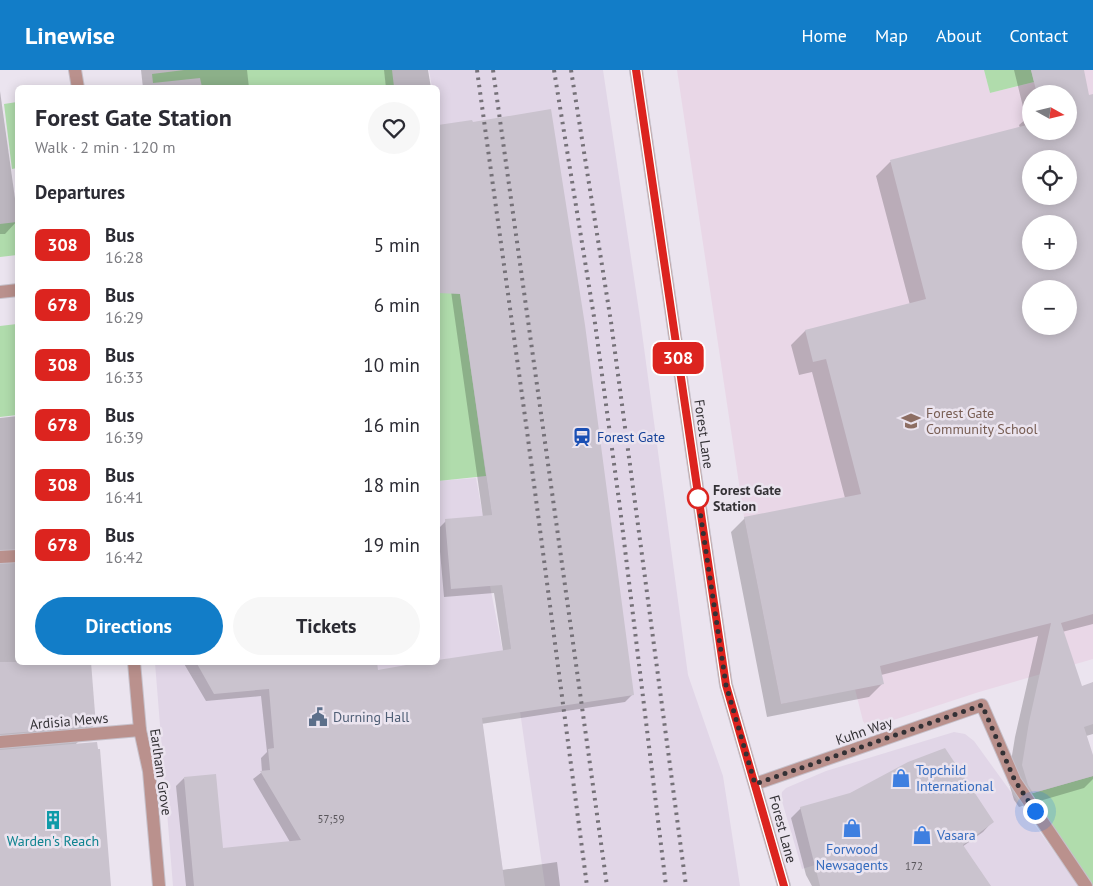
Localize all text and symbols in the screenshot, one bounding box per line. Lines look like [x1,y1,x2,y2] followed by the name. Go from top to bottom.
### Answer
[25,20,115,51] text: Linewise
[801,24,847,47] text: Home
[875,24,908,47] text: Map
[936,24,982,47] text: About
[1010,24,1068,47] text: Contact
[1022,85,1078,140] north arrow
[1022,85,1077,335] map controls
[35,102,232,133] text: Forest Gate Station
[368,102,420,154] button: heart
[35,137,175,157] text: Walk · 2 min · 120 m
[1022,150,1077,205] button: locate
[35,180,125,204] text: Departures
[1022,215,1077,270] button: +
[105,223,134,247] text: Bus
[47,233,78,256] text: 308
[374,233,420,257] text: 5 min
[105,247,143,267] text: 16:28
[1022,280,1077,335] button: −
[105,283,134,307] text: Bus
[47,293,78,316] text: 678
[374,293,420,317] text: 6 min
[105,307,143,327] text: 16:29
[649,342,707,374] line badge: 308
[105,343,134,367] text: Bus
[663,346,693,369] text: 308
[47,353,78,376] text: 308
[363,353,420,377] text: 10 min
[105,367,143,387] text: 16:33
[690,398,718,470] street label: Forest Lane
[105,403,134,427] text: Bus
[926,404,1038,438] place label: Forest Gate Community School
[900,410,922,432] school or university icon: Forest Gate Community School
[47,413,78,436] text: 678
[363,413,420,437] text: 16 min
[571,426,593,448] station icon: Forest Gate
[105,427,143,447] text: 16:39
[597,428,665,446] place label: Forest Gate
[105,463,134,487] text: Bus
[47,473,78,496] text: 308
[363,473,420,497] text: 18 min
[713,481,781,515] place label: Forest Gate Station
[105,487,143,507] text: 16:41
[687,487,709,509] marker: Forest Gate Station
[105,523,134,547] text: Bus
[47,533,78,556] text: 678
[363,533,420,557] text: 19 min
[105,547,143,567] text: 16:42
[35,597,223,655] button: Directions
[233,597,420,655] button: Tickets
[307,706,329,728] public building icon: Durning Hall
[333,708,409,726] place label: Durning Hall
[29,709,109,733] street label: Ardisia Mews
[833,713,895,749] street label: Kuhn Way
[146,727,176,817] street label: Earlham Grove
[916,761,994,795] place label: Topchild International
[890,767,912,789] shop icon: Topchild International
[765,793,801,865] street label: Forest Lane
[1023,799,1048,824] your location
[42,809,64,831] building icon: Warden's Reach
[318,812,344,826] house number: 57;59
[841,817,863,839] shop icon: Forwood Newsagents
[911,824,933,846] shop icon: Vasara
[936,826,976,844] place label: Vasara
[7,832,99,850] place label: Warden's Reach
[816,840,888,874] place label: Forwood Newsagents
[905,859,923,873] house number: 172

